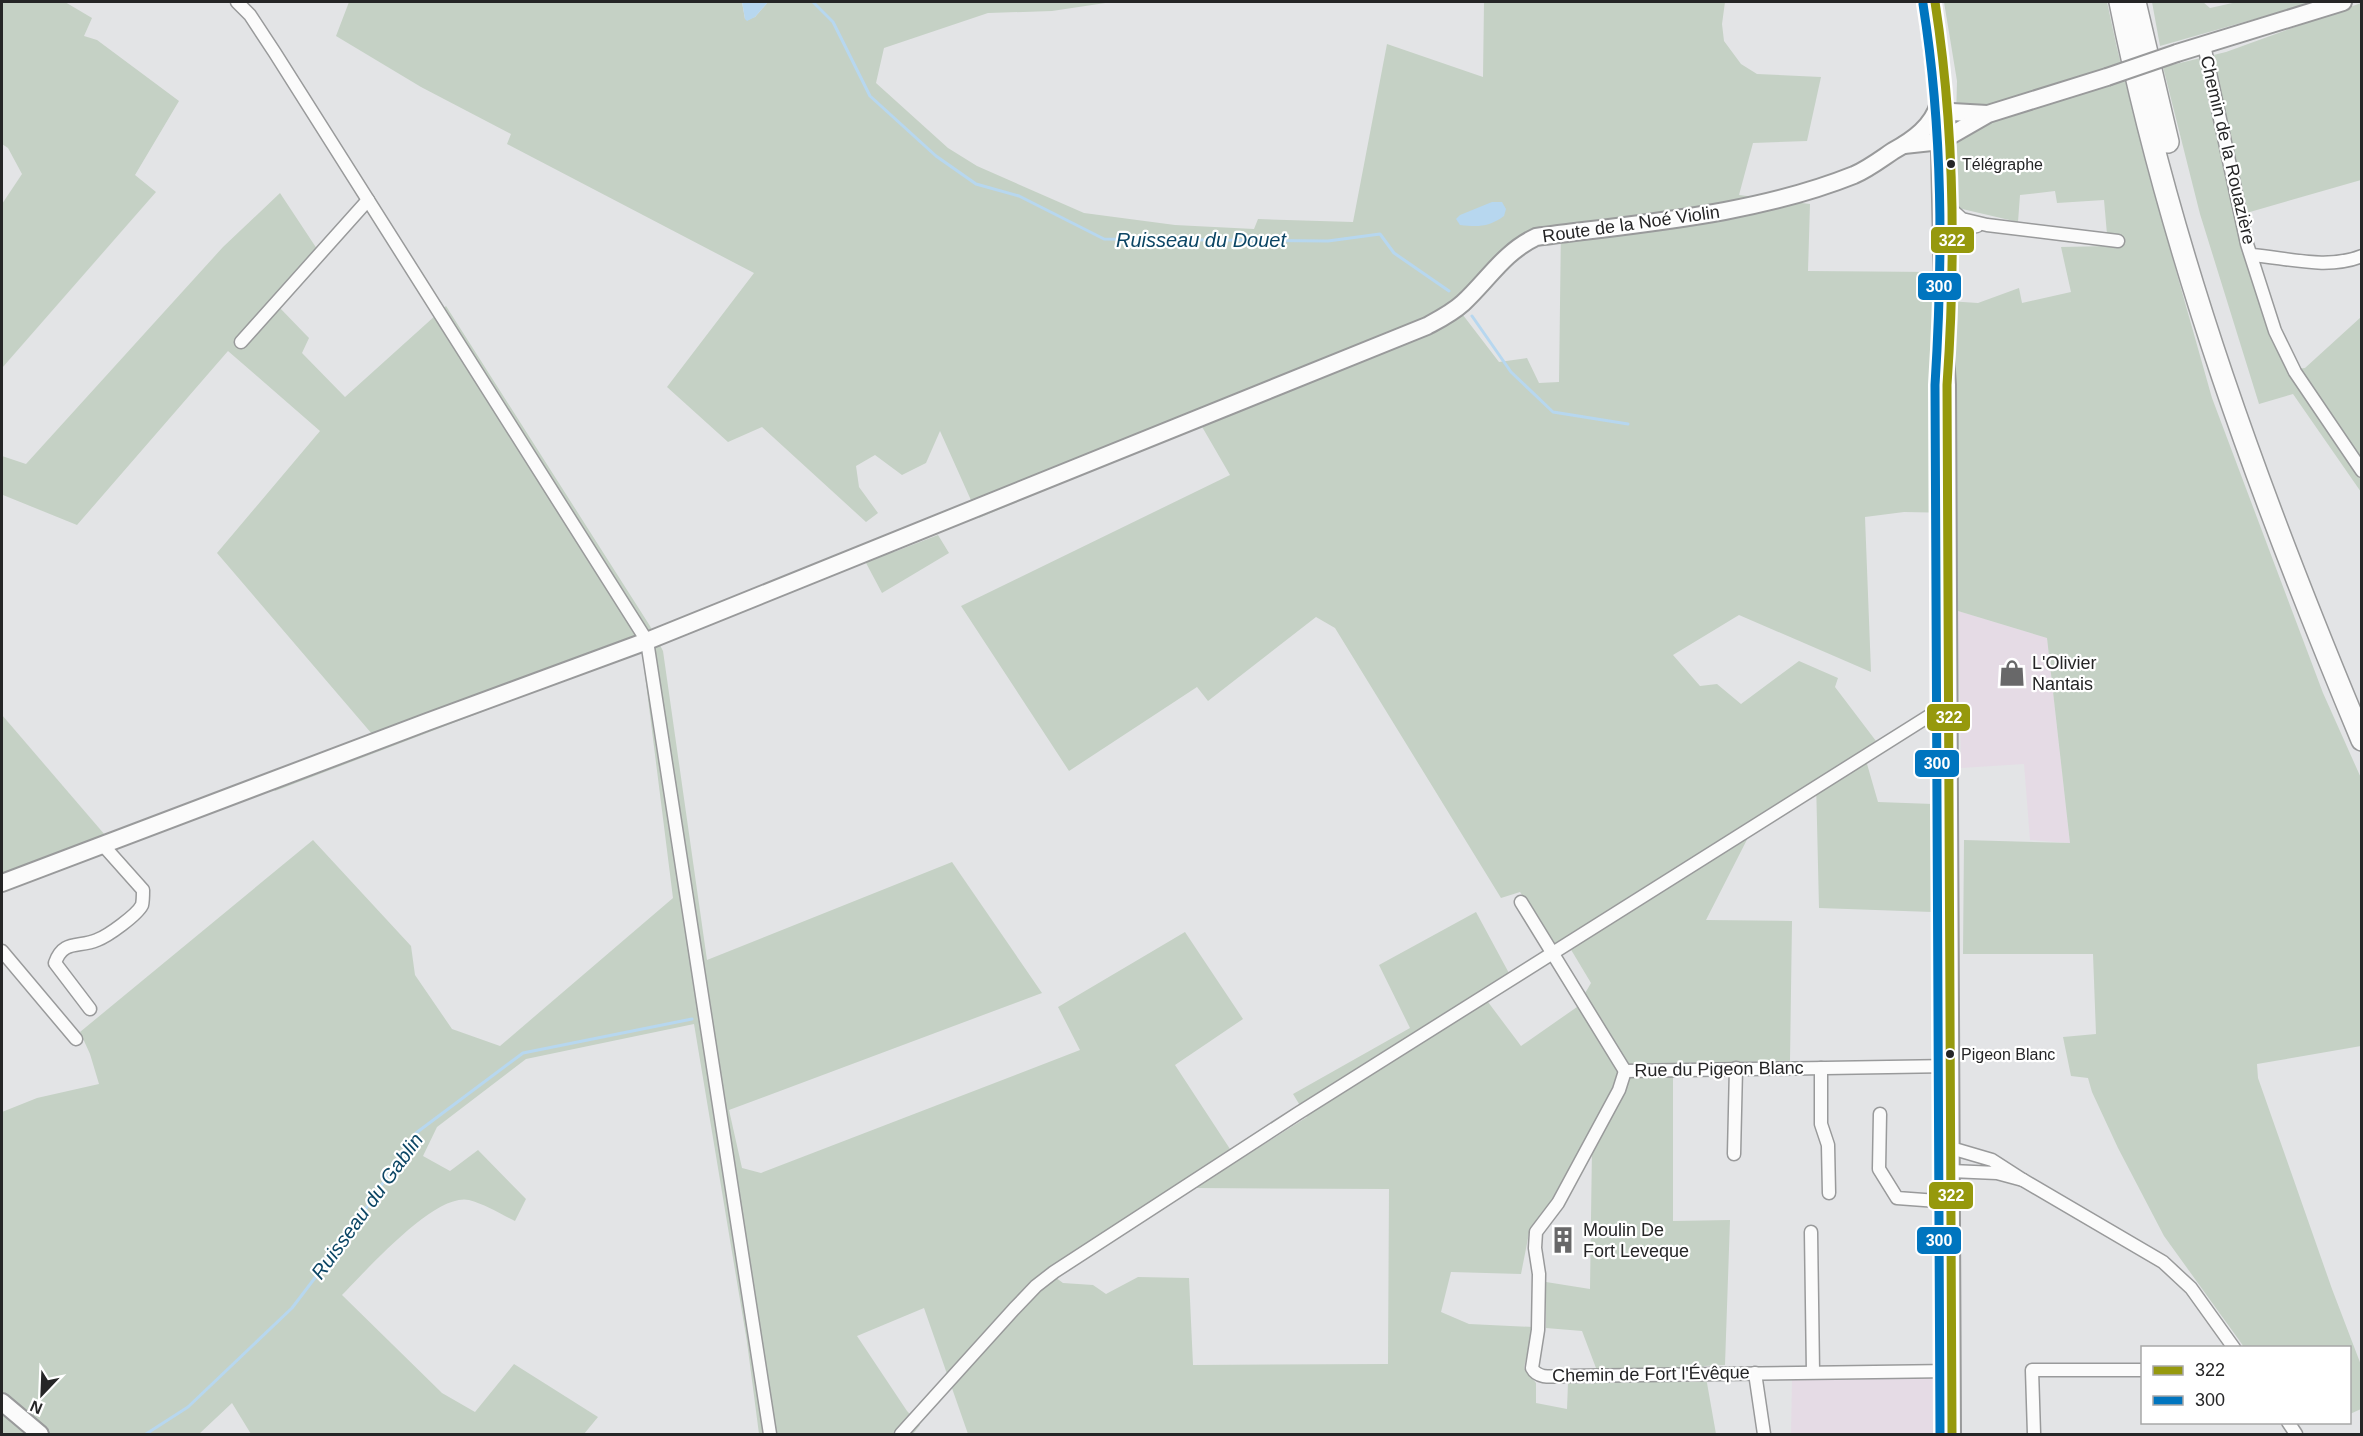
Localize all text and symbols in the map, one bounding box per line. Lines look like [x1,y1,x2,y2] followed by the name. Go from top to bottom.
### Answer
[2197,54,2259,246] street label: Chemin de la Rouazière
[1962,156,2043,173] place label: Télégraphe
[1945,158,1957,170] marker: Télégraphe
[1541,202,1721,246] street label: Route de la Noé Violin
[1930,226,1975,254] line badge: 322
[1116,229,1287,251] water label: Ruisseau du Douet
[1939,232,1965,249] text: 322
[1917,272,1962,301] line badge: 300
[1926,278,1952,295] text: 300
[2032,653,2096,694] place label: L'Olivier Nantais
[1997,658,2027,688] shop icon: L'Olivier Nantais
[1926,703,1971,732] line badge: 322
[1936,709,1962,726] text: 322
[1914,749,1960,778] line badge: 300
[1924,755,1950,772] text: 300
[1961,1046,2055,1063] place label: Pigeon Blanc
[1944,1048,1956,1060] marker: Pigeon Blanc
[1634,1058,1804,1080] street label: Rue du Pigeon Blanc
[307,1129,427,1283] water label: Ruisseau du Gablin
[1928,1181,1974,1210] line badge: 322
[1938,1187,1964,1204] text: 322
[1583,1220,1689,1261] place label: Moulin De Fort Leveque
[1548,1225,1578,1255] building icon: Moulin De Fort Leveque
[1916,1226,1962,1255] line badge: 300
[1926,1232,1952,1249] text: 300
[2141,1346,2351,1424] legend
[2195,1360,2225,1380] text: 322
[1552,1362,1750,1386] street label: Chemin de Fort l'Évêque
[12,1364,72,1424] north arrow
[2195,1390,2225,1410] text: 300
[28,1397,45,1417] text: N

